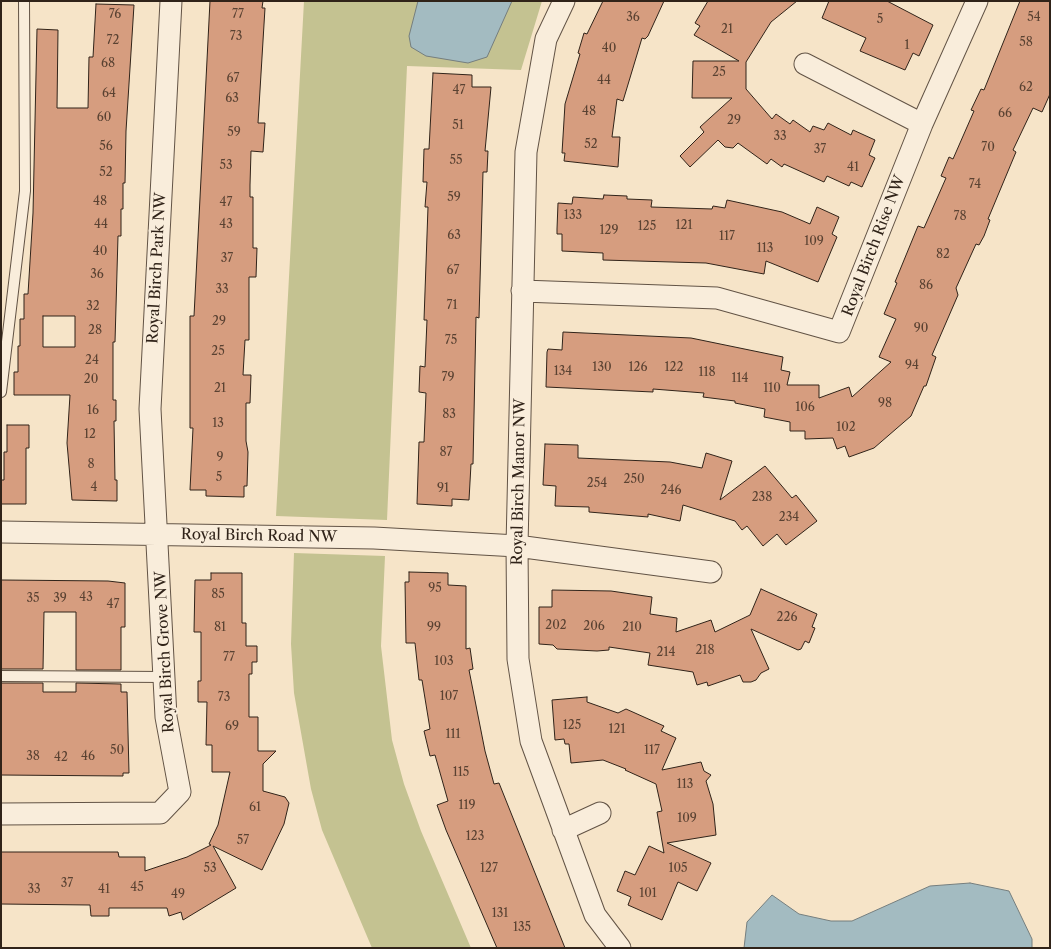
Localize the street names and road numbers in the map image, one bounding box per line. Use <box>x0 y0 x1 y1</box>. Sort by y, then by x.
street label: Royal Birch Rise NW <box>839 173 909 319</box>
street label: Royal Birch Park NW <box>144 192 170 344</box>
street label: Royal Birch Manor NW <box>509 398 529 566</box>
street label: Royal Birch Road NW <box>181 526 337 546</box>
street label: Royal Birch Grove NW <box>152 571 178 733</box>

